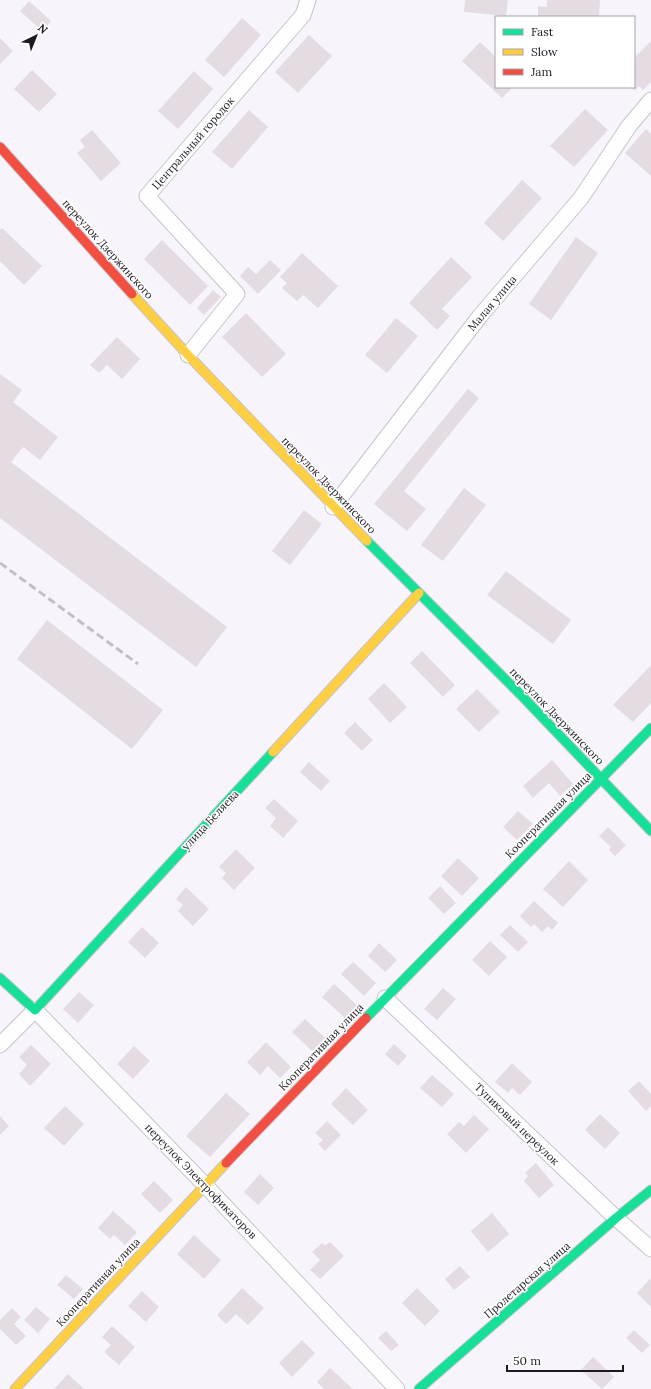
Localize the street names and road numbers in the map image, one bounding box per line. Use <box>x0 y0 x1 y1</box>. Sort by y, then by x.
street label: Центральный городок <box>149 94 237 192</box>
street label: переулок Дзержинского <box>59 196 157 302</box>
street label: Малая улица <box>465 272 520 334</box>
street label: переулок Дзержинского <box>279 434 379 536</box>
street label: переулок Дзержинского <box>507 665 607 767</box>
street label: Кооперативная улица <box>502 769 594 861</box>
street label: улица Беляева <box>179 787 242 853</box>
street label: Кооперативная улица <box>276 1000 367 1094</box>
street label: Тупиковый переулок <box>472 1080 562 1168</box>
street label: переулок Электрофикаторов <box>142 1120 260 1242</box>
street label: Кооперативная улица <box>53 1234 143 1329</box>
street label: Пролетарская улица <box>481 1239 573 1321</box>

